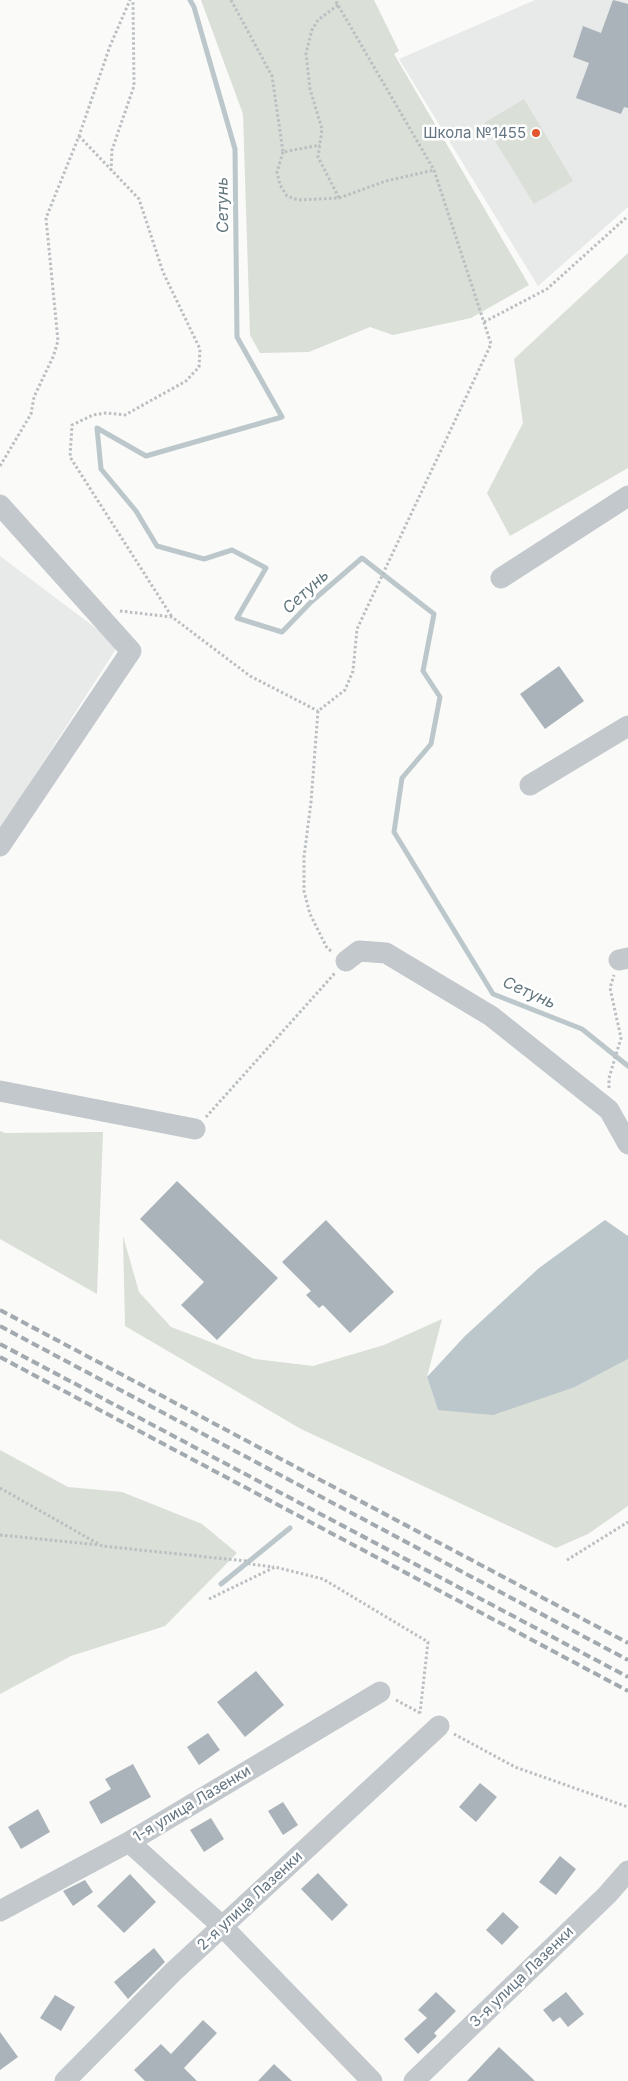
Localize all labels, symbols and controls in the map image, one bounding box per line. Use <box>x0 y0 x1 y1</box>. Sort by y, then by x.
place label: Школа №1455 <box>423 124 526 142</box>
marker: Школа №1455 <box>530 127 542 139</box>
water label: Сетунь <box>213 177 233 233</box>
water label: Сетунь <box>279 566 333 618</box>
water label: Сетунь <box>500 973 558 1013</box>
street label: 1-я улица Лазенки <box>130 1762 254 1846</box>
street label: 2-я улица Лазенки <box>194 1848 306 1954</box>
street label: 3-я улица Лазенки <box>466 1923 578 2031</box>

